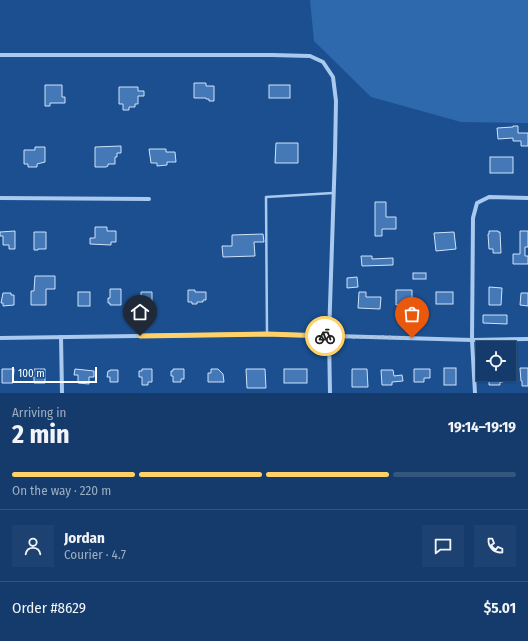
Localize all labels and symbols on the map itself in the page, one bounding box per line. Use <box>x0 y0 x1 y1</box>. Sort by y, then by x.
pin <box>123 295 157 336</box>
pin <box>395 297 429 338</box>
courier <box>305 316 345 356</box>
scale bar <box>12 365 97 384</box>

